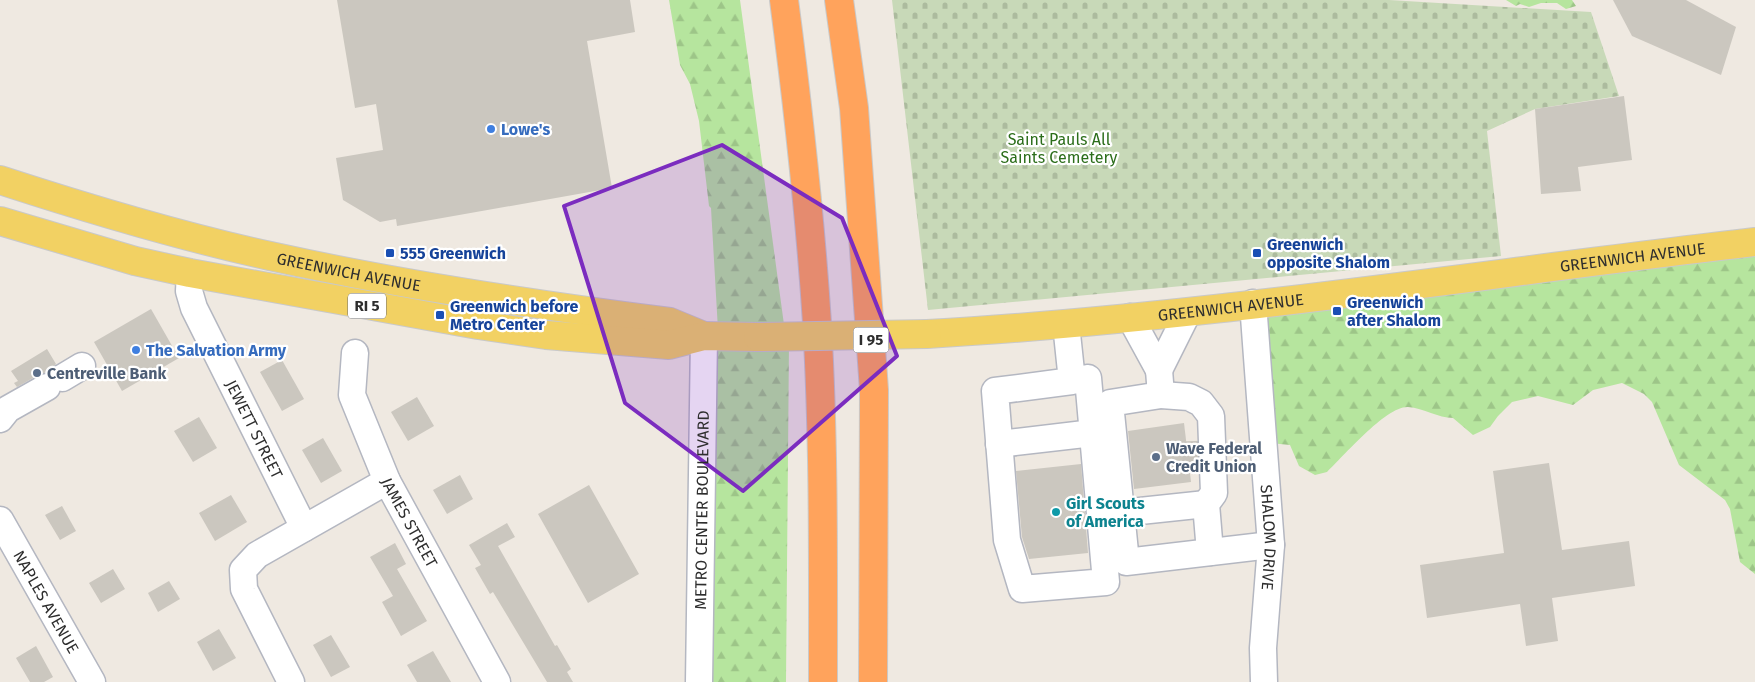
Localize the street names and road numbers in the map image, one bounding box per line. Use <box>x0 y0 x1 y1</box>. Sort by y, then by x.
street label: GREENWICH AVENUE <box>1559 239 1707 276</box>
street label: GREENWICH AVENUE <box>275 249 422 295</box>
street label: GREENWICH AVENUE <box>1157 290 1305 325</box>
road number: RI 5 <box>348 294 386 318</box>
road number: I 95 <box>854 328 888 352</box>
street label: JEWETT STREET <box>221 377 287 482</box>
street label: METRO CENTER BOULEVARD <box>691 410 713 610</box>
street label: JAMES STREET <box>377 475 442 571</box>
street label: SHALOM DRIVE <box>1257 484 1280 591</box>
street label: NAPLES AVENUE <box>9 547 83 657</box>

